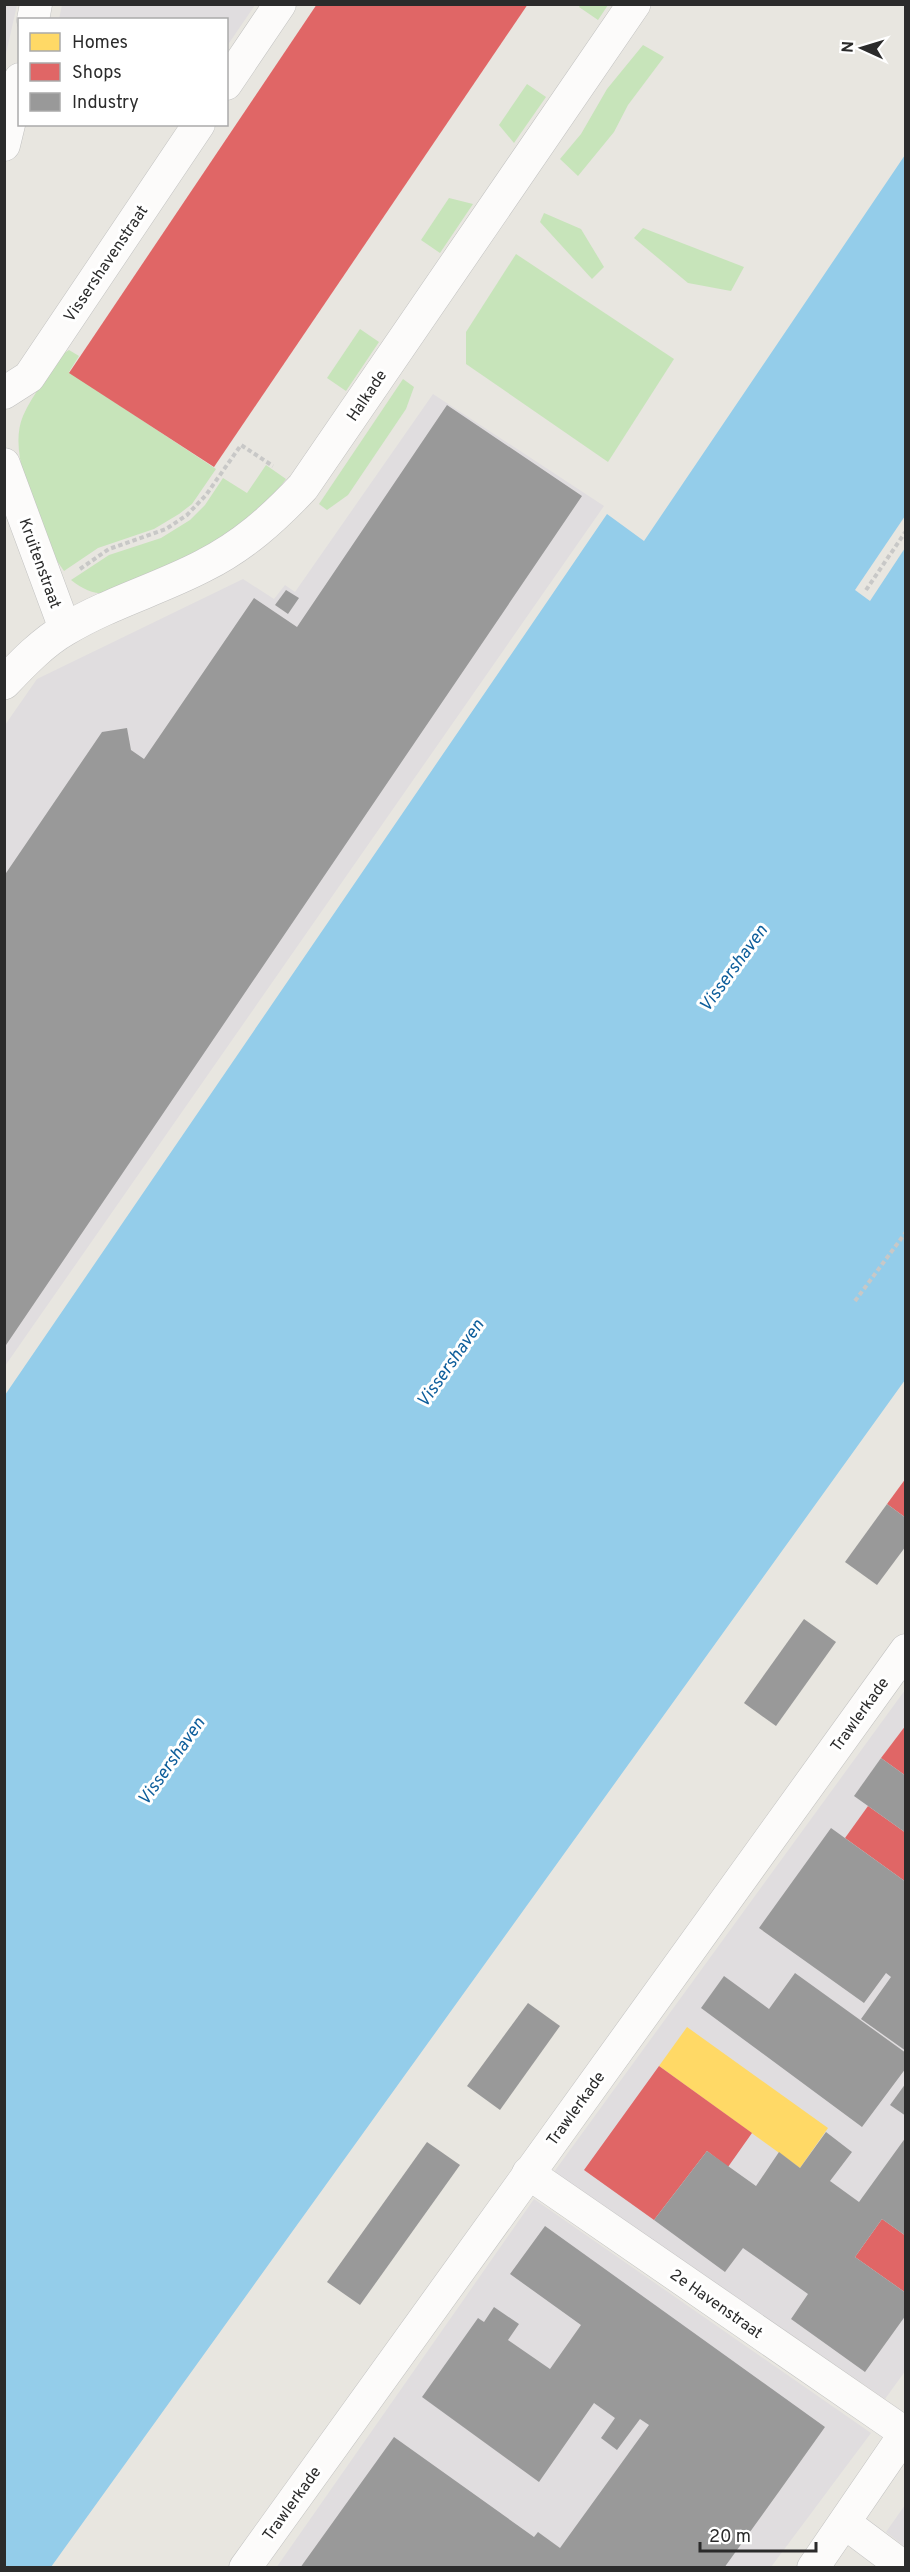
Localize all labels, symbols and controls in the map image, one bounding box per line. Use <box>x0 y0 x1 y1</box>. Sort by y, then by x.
legend <box>18 18 228 126</box>
north arrow <box>832 18 892 78</box>
text: Homes <box>72 32 128 55</box>
text: N <box>839 41 859 54</box>
text: Shops <box>72 62 122 85</box>
text: Industry <box>72 92 139 115</box>
street label: Vissershavenstraat <box>60 202 153 326</box>
street label: Halkade <box>343 367 392 426</box>
street label: Kruitenstraat <box>14 516 65 612</box>
water label: Vissershaven <box>695 920 774 1017</box>
water label: Vissershaven <box>412 1315 490 1412</box>
street label: Trawlerkade <box>827 1674 894 1756</box>
water label: Vissershaven <box>133 1713 211 1810</box>
street label: Trawlerkade <box>543 2068 610 2150</box>
street label: 2e Havenstraat <box>666 2265 766 2344</box>
street label: Trawlerkade <box>259 2463 326 2545</box>
scale bar <box>700 2515 816 2553</box>
text: 20 m <box>709 2526 751 2549</box>

